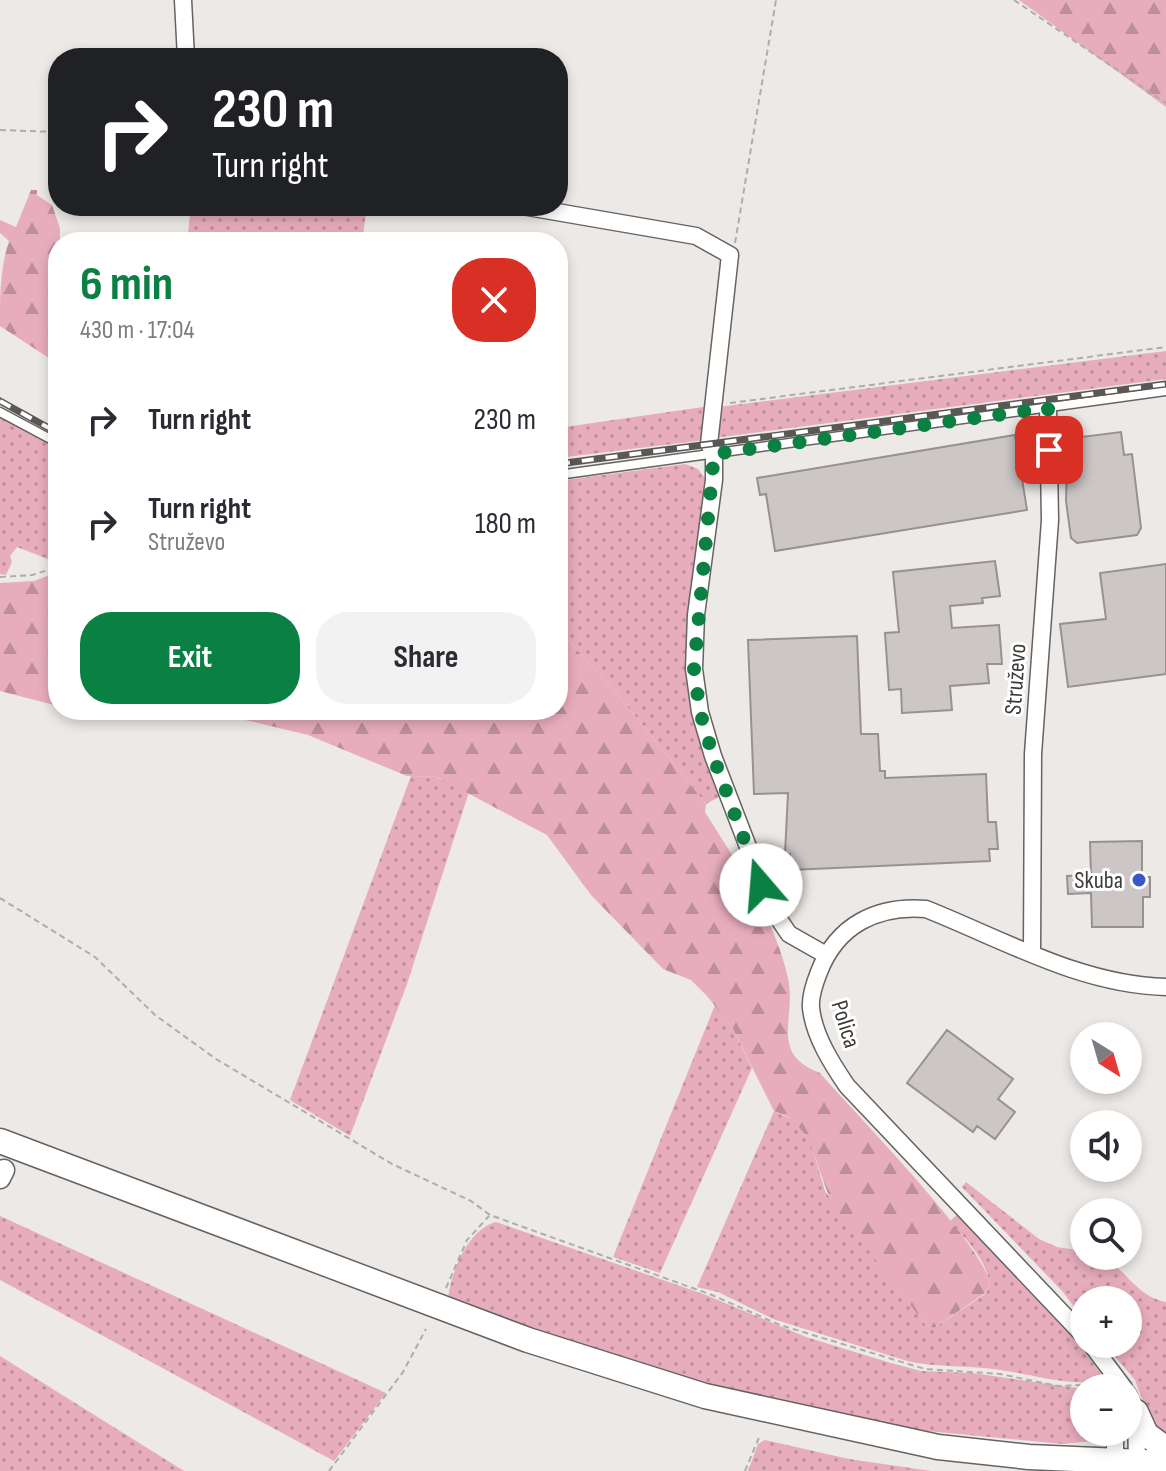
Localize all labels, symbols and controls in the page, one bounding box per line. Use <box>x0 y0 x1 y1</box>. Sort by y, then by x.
text: 230 m <box>212 77 334 144</box>
icon: right <box>80 80 184 184</box>
text: Turn right <box>212 145 329 188</box>
text: 6 min <box>80 256 173 313</box>
button: close <box>452 258 536 342</box>
text: 430 m · 17:04 <box>80 315 194 346</box>
icon: right <box>80 398 124 442</box>
text: Turn right <box>148 402 251 438</box>
text: 230 m <box>474 402 536 438</box>
pin <box>1015 416 1083 484</box>
icon: arrive <box>1027 428 1071 472</box>
text: Turn right <box>148 491 251 527</box>
icon: right <box>80 502 124 546</box>
text: 180 m <box>475 506 536 542</box>
text: Struževo <box>148 527 225 558</box>
button: Exit <box>80 612 300 704</box>
button: Share <box>316 612 536 704</box>
street label: Struževo <box>999 642 1032 716</box>
position arrow <box>719 843 803 927</box>
place label: Skuba <box>1074 866 1123 895</box>
marker: Skuba <box>1130 871 1148 889</box>
street label: Polica <box>825 997 866 1051</box>
north arrow <box>1070 1022 1142 1094</box>
map controls <box>1070 1022 1142 1446</box>
button: sound <box>1070 1110 1142 1182</box>
button: search <box>1070 1198 1142 1270</box>
button: + <box>1070 1286 1142 1358</box>
button: − <box>1070 1374 1142 1446</box>

